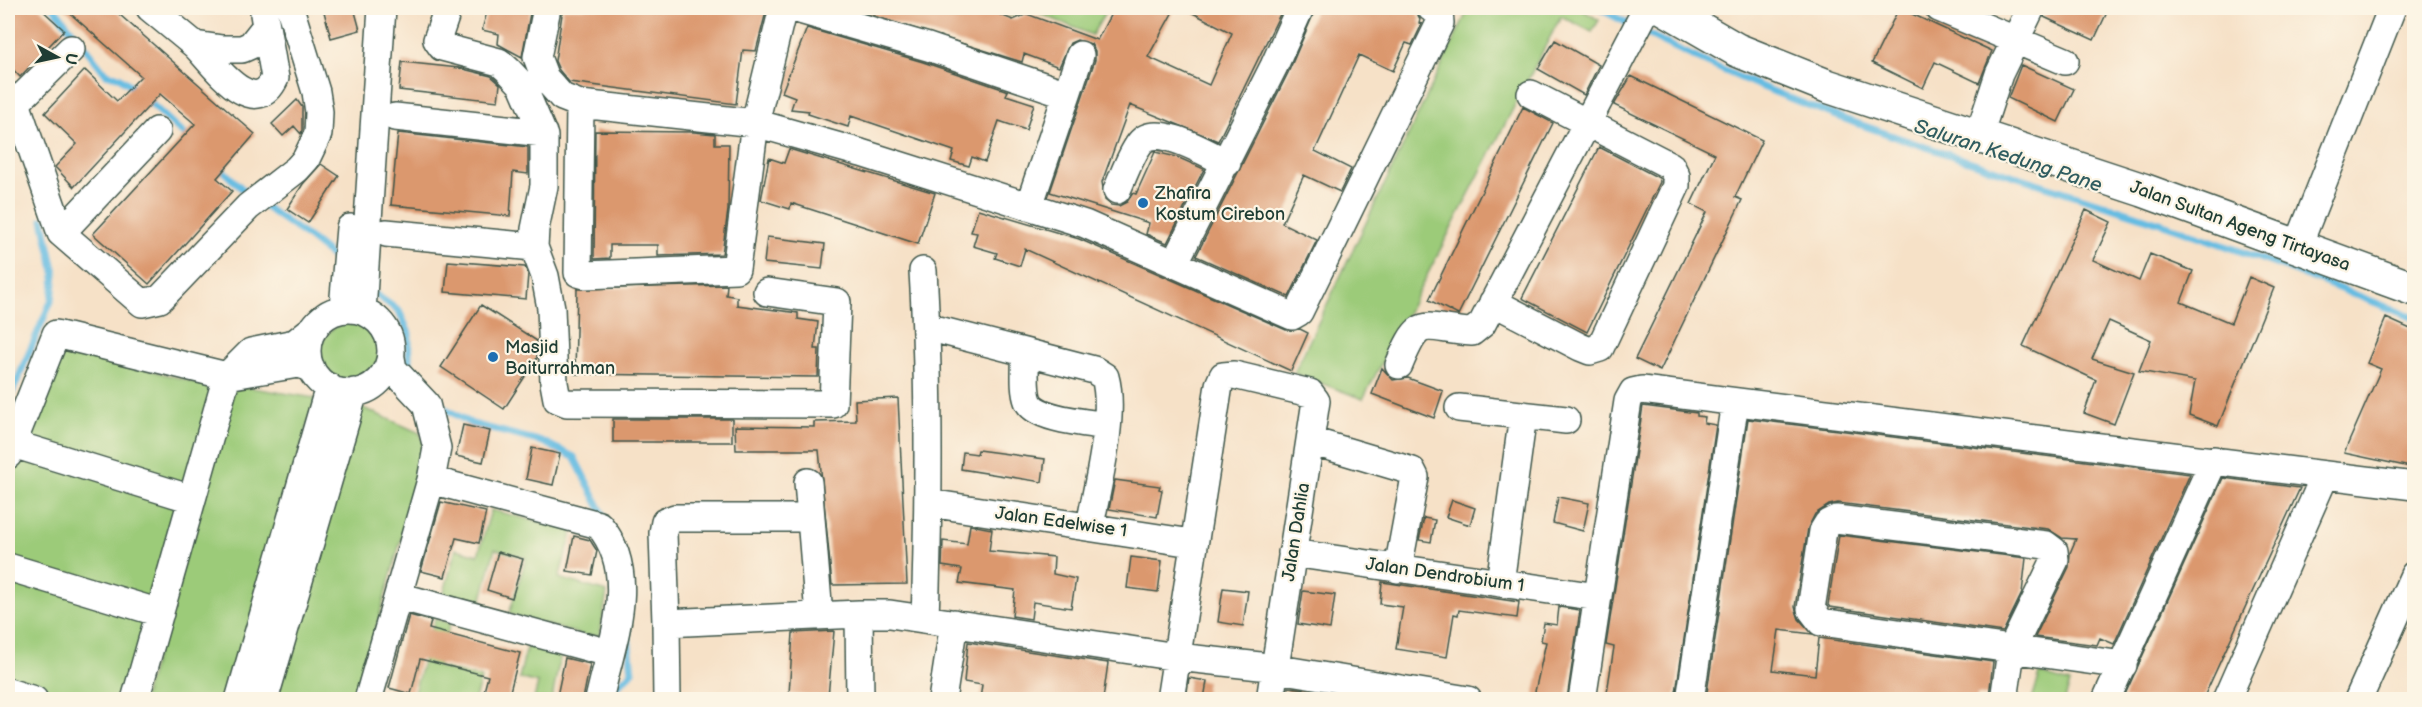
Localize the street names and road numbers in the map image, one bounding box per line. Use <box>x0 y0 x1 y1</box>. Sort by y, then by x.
street label: Jalan Sultan Ageng Tirtayasa <box>2127 176 2353 276</box>
street label: Jalan Dahlia <box>1278 481 1314 583</box>
street label: Jalan Edelwise 1 <box>994 502 1128 542</box>
street label: Jalan Dendrobium 1 <box>1364 553 1526 597</box>

